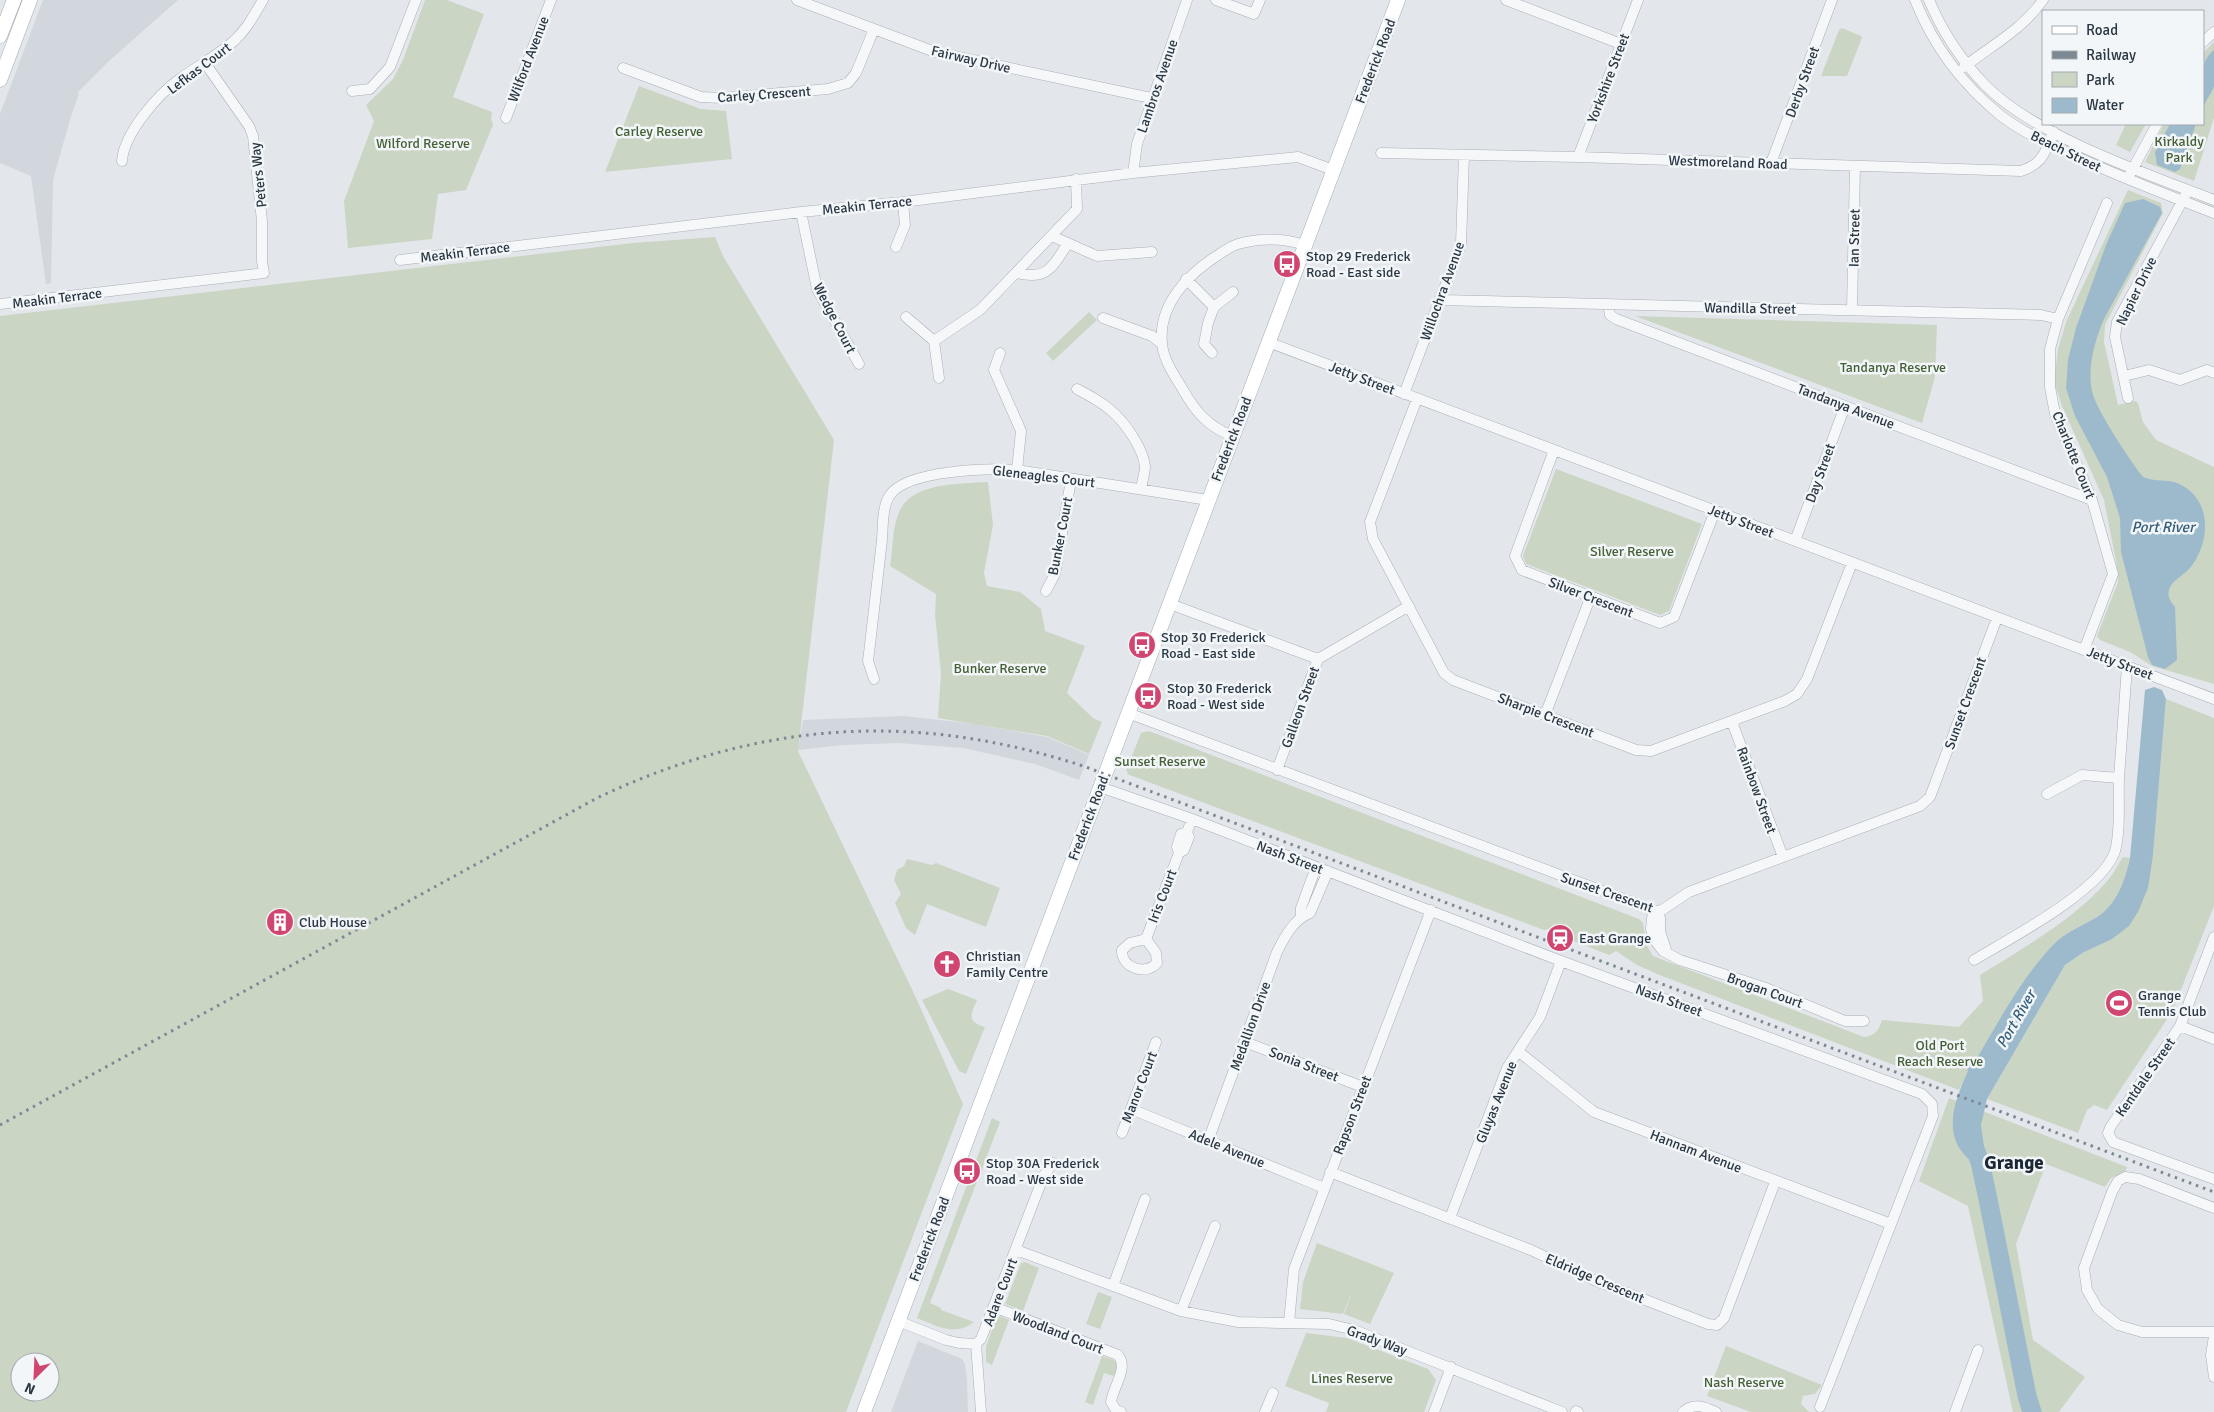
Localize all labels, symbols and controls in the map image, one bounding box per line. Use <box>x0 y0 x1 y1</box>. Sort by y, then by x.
legend <box>2042 10 2204 125</box>
street label: Wilford Avenue <box>504 14 553 105</box>
street label: Frederick Road <box>1352 17 1399 106</box>
text: Road <box>2086 21 2118 39</box>
street label: Yorkshire Street <box>1584 31 1633 125</box>
street label: Lambros Avenue <box>1133 37 1181 135</box>
street label: Lefkas Court <box>164 39 235 98</box>
street label: Fairway Drive <box>929 42 1012 77</box>
street label: Derby Street <box>1782 44 1823 120</box>
text: Railway <box>2086 46 2136 64</box>
text: Park <box>2086 71 2115 89</box>
street label: Carley Crescent <box>717 83 811 106</box>
text: Water <box>2086 96 2124 114</box>
park label: Carley Reserve <box>615 123 703 140</box>
street label: Beach Street <box>2028 127 2104 176</box>
park label: Kirkaldy Park <box>2154 133 2204 166</box>
park label: Wilford Reserve <box>376 135 470 152</box>
street label: Peters Way <box>247 141 270 208</box>
street label: Westmoreland Road <box>1668 152 1788 173</box>
street label: Meakin Terrace <box>821 192 913 219</box>
street label: Ian Street <box>1845 209 1864 267</box>
street label: Meakin Terrace <box>419 239 511 266</box>
street label: Willochra Avenue <box>1417 239 1468 343</box>
place label: Stop 29 Frederick Road - East side <box>1306 248 1411 281</box>
bus stop icon: Stop 29 Frederick Road - East side <box>1272 249 1302 279</box>
street label: Napier Drive <box>2113 254 2160 328</box>
street label: Wedge Court <box>810 280 860 356</box>
street label: Meakin Terrace <box>11 285 103 312</box>
street label: Wandilla Street <box>1704 299 1796 318</box>
street label: Jetty Street <box>1326 358 1397 399</box>
park label: Tandanya Reserve <box>1840 359 1946 376</box>
street label: Tandanya Avenue <box>1795 380 1897 433</box>
street label: Frederick Road <box>1208 395 1255 484</box>
street label: Charlotte Court <box>2048 409 2099 501</box>
street label: Day Street <box>1802 441 1839 505</box>
street label: Gleneagles Court <box>992 462 1096 491</box>
street label: Bunker Court <box>1045 495 1076 577</box>
street label: Jetty Street <box>1705 501 1776 542</box>
water label: Port River <box>2132 518 2197 536</box>
park label: Silver Reserve <box>1590 543 1674 560</box>
street label: Silver Crescent <box>1546 573 1636 621</box>
place label: Stop 30 Frederick Road - East side <box>1161 629 1266 662</box>
bus stop icon: Stop 30 Frederick Road - East side <box>1127 630 1157 660</box>
street label: Jetty Street <box>2084 643 2155 684</box>
street label: Sunset Crescent <box>1941 655 1990 752</box>
park label: Bunker Reserve <box>954 660 1046 677</box>
street label: Galleon Street <box>1278 664 1323 750</box>
place label: Stop 30 Frederick Road - West side <box>1167 680 1272 713</box>
bus stop icon: Stop 30 Frederick Road - West side <box>1133 681 1163 711</box>
street label: Sharpie Crescent <box>1495 689 1596 742</box>
street label: Rainbow Street <box>1733 744 1780 836</box>
park label: Sunset Reserve <box>1114 753 1206 770</box>
street label: Frederick Road <box>1065 774 1112 863</box>
street label: Nash Street <box>1254 837 1326 878</box>
street label: Iris Court <box>1144 867 1180 925</box>
street label: Sunset Crescent <box>1558 869 1655 916</box>
building icon: Club House <box>265 907 295 937</box>
place label: Club House <box>299 914 367 931</box>
station icon: East Grange <box>1545 923 1575 953</box>
place label: East Grange <box>1579 930 1651 947</box>
place label: Christian Family Centre <box>966 948 1048 981</box>
church icon: Christian Family Centre <box>932 949 962 979</box>
street label: Brogan Court <box>1725 969 1805 1012</box>
street label: Medallion Drive <box>1226 979 1275 1073</box>
street label: Nash Street <box>1633 981 1705 1020</box>
water label: Port River <box>1992 985 2041 1051</box>
place label: Grange Tennis Club <box>2138 987 2206 1020</box>
sports icon: Grange Tennis Club <box>2104 988 2134 1018</box>
street label: Kentdale Street <box>2112 1034 2179 1120</box>
park label: Old Port Reach Reserve <box>1897 1037 1983 1070</box>
street label: Sonia Street <box>1267 1043 1341 1086</box>
street label: Manor Court <box>1118 1049 1161 1125</box>
street label: Gluyas Avenue <box>1472 1059 1521 1146</box>
street label: Rapson Street <box>1330 1073 1375 1157</box>
street label: Adele Avenue <box>1186 1125 1267 1171</box>
street label: Hannam Avenue <box>1648 1126 1744 1177</box>
district label: Grange <box>1984 1151 2044 1175</box>
place label: Stop 30A Frederick Road - West side <box>986 1155 1099 1188</box>
bus stop icon: Stop 30A Frederick Road - West side <box>952 1156 982 1186</box>
street label: Frederick Road <box>906 1195 953 1284</box>
street label: Eldridge Crescent <box>1543 1250 1647 1307</box>
street label: Adare Court <box>980 1256 1021 1329</box>
street label: Woodland Court <box>1010 1307 1106 1358</box>
street label: Grady Way <box>1344 1322 1410 1359</box>
north arrow <box>10 1352 60 1402</box>
park label: Lines Reserve <box>1311 1370 1393 1387</box>
park label: Nash Reserve <box>1704 1374 1784 1391</box>
text: N <box>22 1379 38 1398</box>

